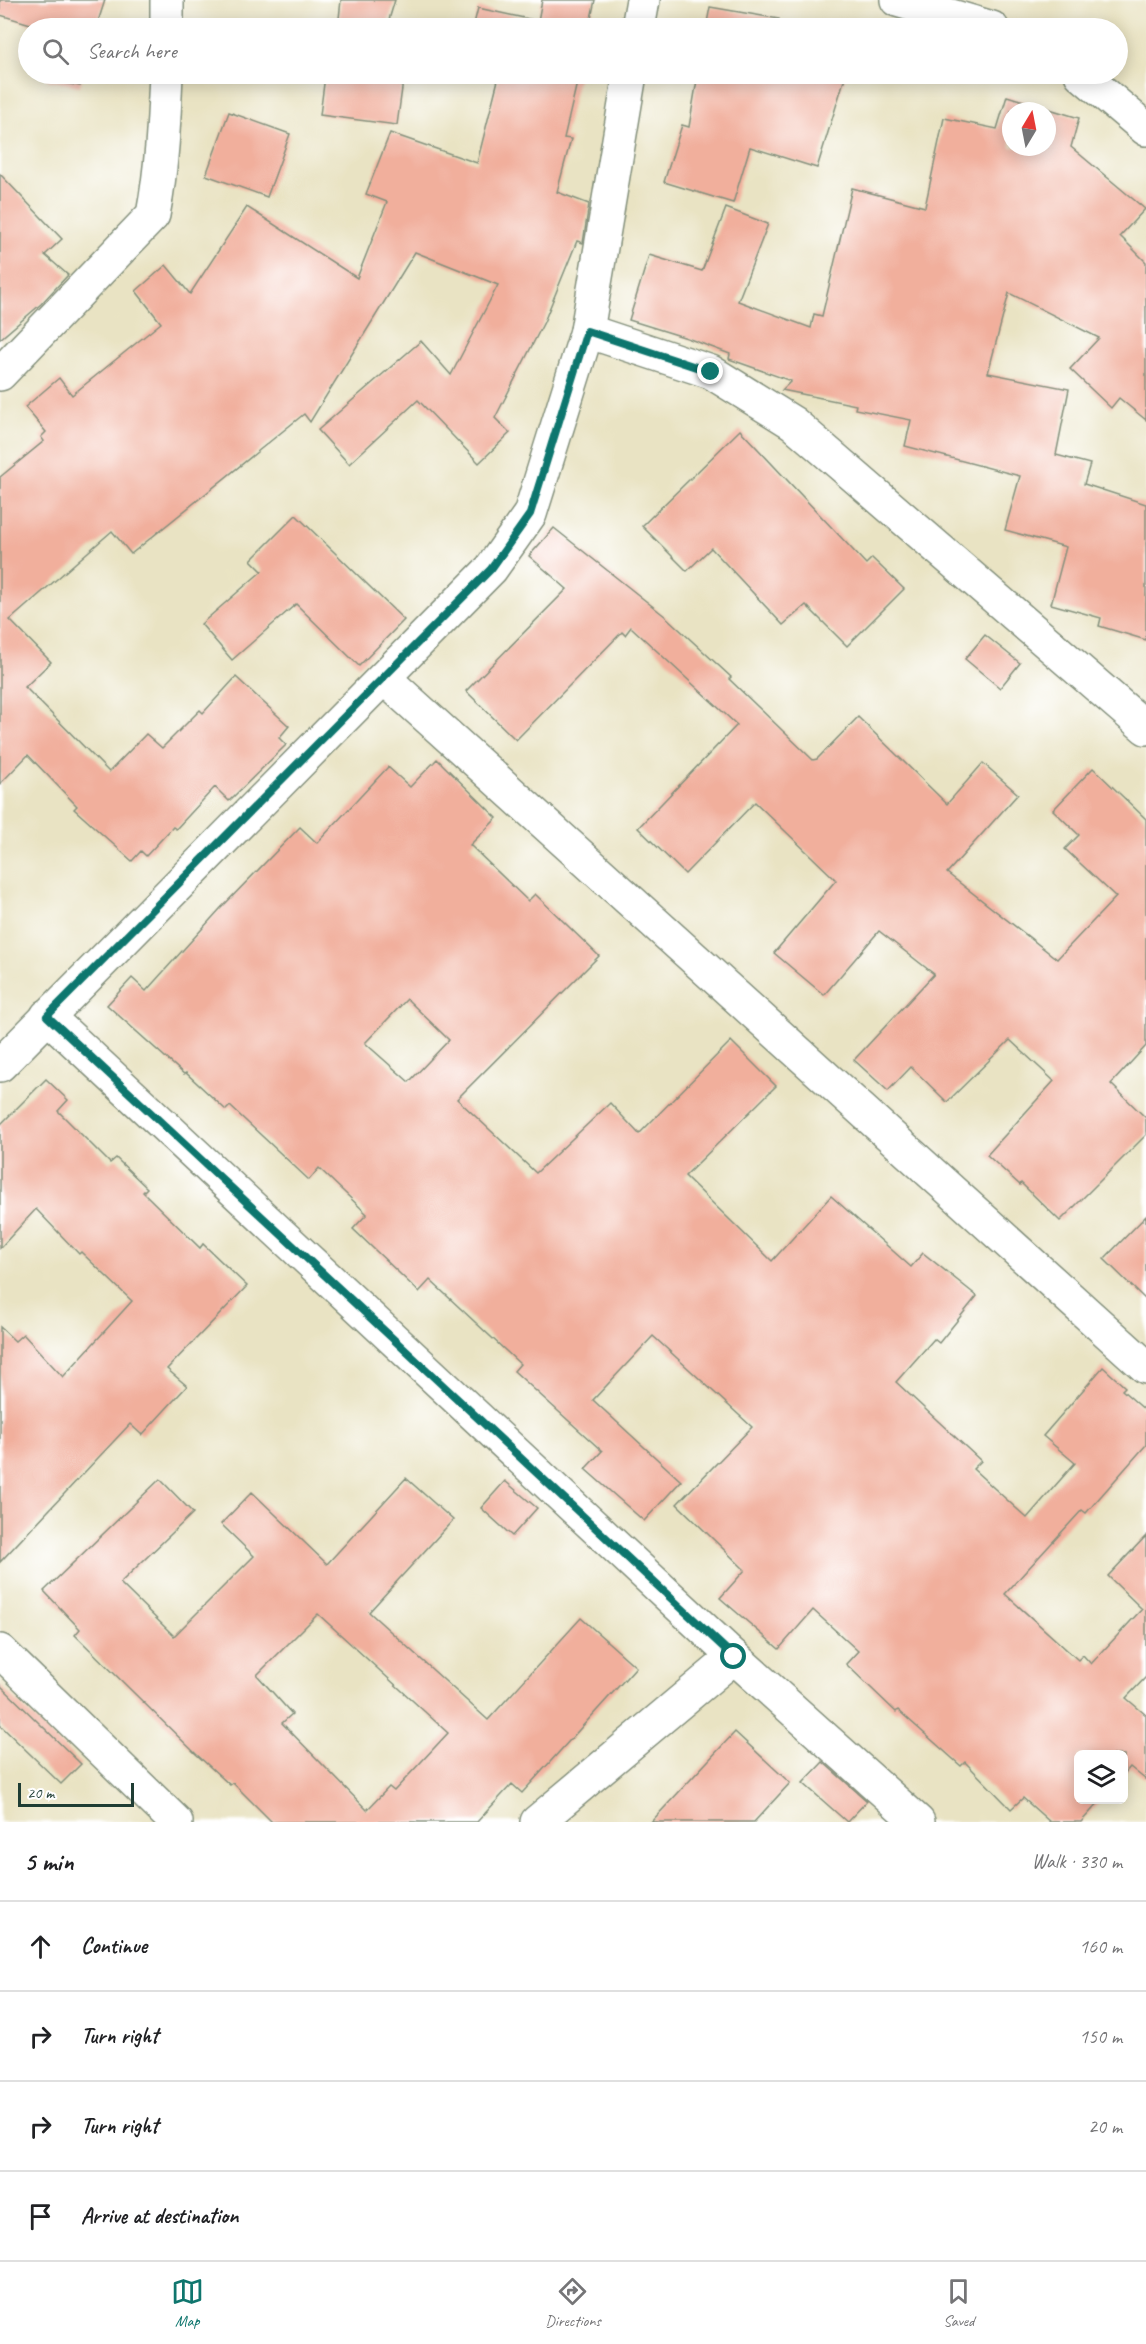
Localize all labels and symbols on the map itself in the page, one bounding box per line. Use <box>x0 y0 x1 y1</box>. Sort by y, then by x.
north arrow <box>1002 102 1056 156</box>
route end <box>697 358 723 384</box>
route start <box>720 1643 746 1669</box>
scale bar <box>18 1780 134 1808</box>

